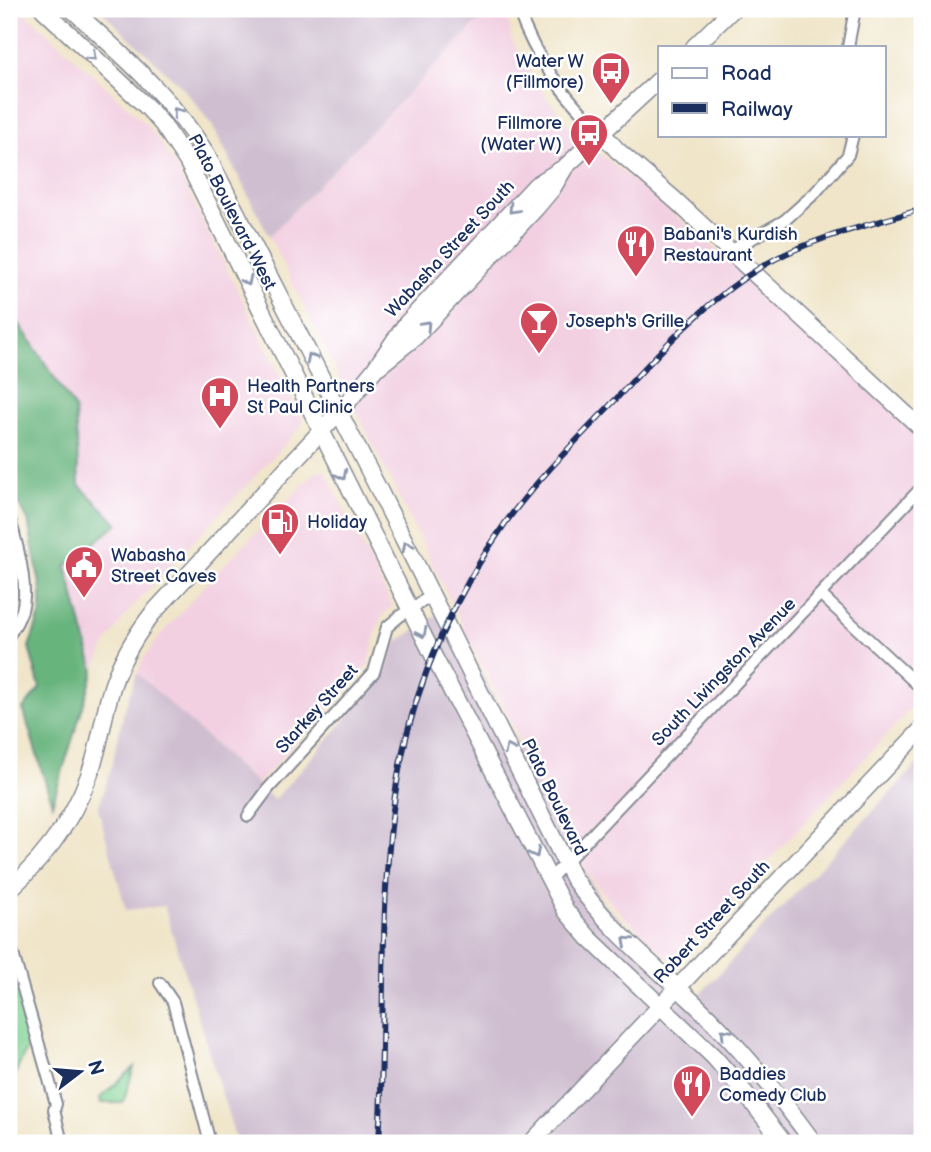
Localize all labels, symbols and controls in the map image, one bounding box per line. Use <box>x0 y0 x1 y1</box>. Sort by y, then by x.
legend <box>658 46 886 136</box>
one-way arrow <box>84 47 97 60</box>
bus stop icon: Water W (Fillmore) <box>590 50 632 105</box>
place label: Water W (Fillmore) <box>506 51 585 93</box>
text: Road <box>721 61 772 86</box>
text: Railway <box>721 97 793 122</box>
one-way arrow <box>173 107 185 120</box>
bus stop icon: Fillmore (Water W) <box>568 112 610 167</box>
place label: Fillmore (Water W) <box>481 113 562 155</box>
street label: Plato Boulevard West <box>184 131 281 294</box>
street label: Wabasha Street South <box>381 176 519 322</box>
one-way arrow <box>508 201 521 214</box>
restaurant icon: Babani's Kurdish Restaurant <box>615 223 657 278</box>
place label: Babani's Kurdish Restaurant <box>663 224 798 266</box>
one-way arrow <box>239 274 253 286</box>
bar icon: Joseph's Grille <box>518 300 560 355</box>
place label: Joseph's Grille <box>566 311 685 332</box>
one-way arrow <box>417 320 430 333</box>
one-way arrow <box>306 352 319 365</box>
hospital icon: Health Partners St Paul Clinic <box>199 375 241 430</box>
place label: Health Partners St Paul Clinic <box>247 376 375 418</box>
one-way arrow <box>334 468 348 480</box>
fuel station icon: Holiday <box>259 501 301 556</box>
place label: Holiday <box>307 512 368 533</box>
one-way arrow <box>401 541 415 553</box>
public building icon: Wabasha Street Caves <box>63 544 105 599</box>
place label: Wabasha Street Caves <box>111 545 216 587</box>
street label: South Livingston Avenue <box>648 593 801 751</box>
one-way arrow <box>414 626 428 638</box>
street label: Starkey Street <box>272 660 363 758</box>
street label: Plato Boulevard <box>517 735 591 859</box>
one-way arrow <box>504 744 518 756</box>
one-way arrow <box>527 846 541 858</box>
street label: Robert Street South <box>649 856 775 988</box>
one-way arrow <box>622 937 635 950</box>
one-way arrow <box>720 1029 733 1042</box>
north arrow <box>46 1036 116 1106</box>
text: N <box>82 1058 108 1078</box>
restaurant icon: Baddies Comedy Club <box>671 1063 713 1118</box>
place label: Baddies Comedy Club <box>719 1064 827 1106</box>

